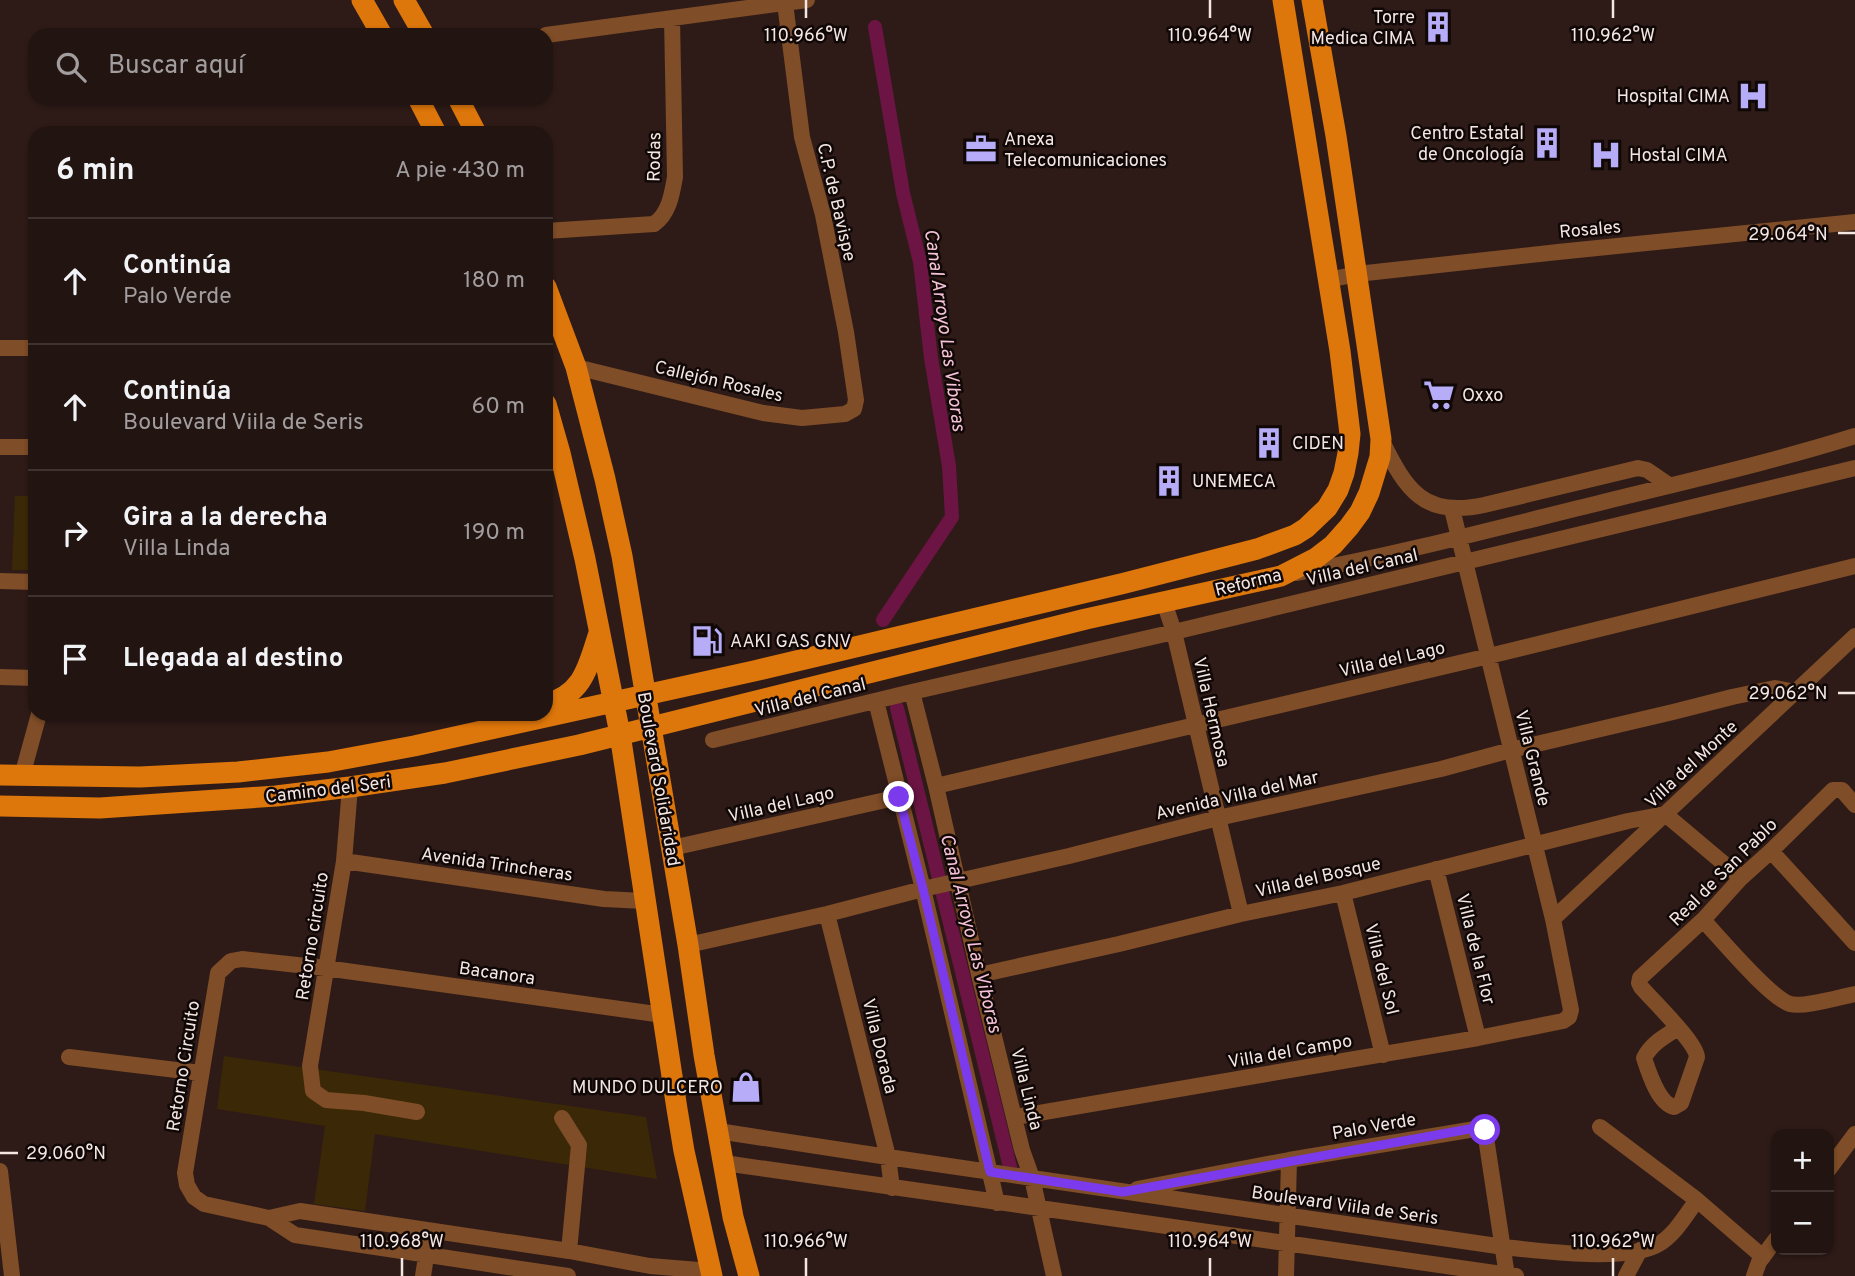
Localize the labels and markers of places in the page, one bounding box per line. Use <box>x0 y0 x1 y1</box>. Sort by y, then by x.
place label: Torre Medica CIMA <box>1310 7 1415 51</box>
building icon: Torre Medica CIMA <box>1421 10 1455 44</box>
hospital icon: Hospital CIMA <box>1736 79 1770 113</box>
place label: Hospital CIMA <box>1616 86 1730 109</box>
place label: Centro Estatal de Oncología <box>1410 123 1524 167</box>
building icon: Centro Estatal de Oncología <box>1530 126 1564 160</box>
place label: Anexa Telecomunicaciones <box>1004 129 1167 173</box>
office icon: Anexa Telecomunicaciones <box>964 132 998 166</box>
hospital icon: Hostal CIMA <box>1589 138 1623 172</box>
place label: Hostal CIMA <box>1629 145 1728 168</box>
supermarket icon: Oxxo <box>1422 378 1456 412</box>
place label: Oxxo <box>1462 385 1503 408</box>
building icon: CIDEN <box>1252 426 1286 460</box>
place label: CIDEN <box>1292 433 1344 456</box>
building icon: UNEMECA <box>1152 464 1186 498</box>
place label: UNEMECA <box>1192 471 1276 494</box>
fuel station icon: AAKI GAS GNV <box>690 624 724 658</box>
place label: AAKI GAS GNV <box>730 631 851 654</box>
shop icon: MUNDO DULCERO <box>729 1070 763 1104</box>
place label: MUNDO DULCERO <box>572 1077 723 1100</box>

